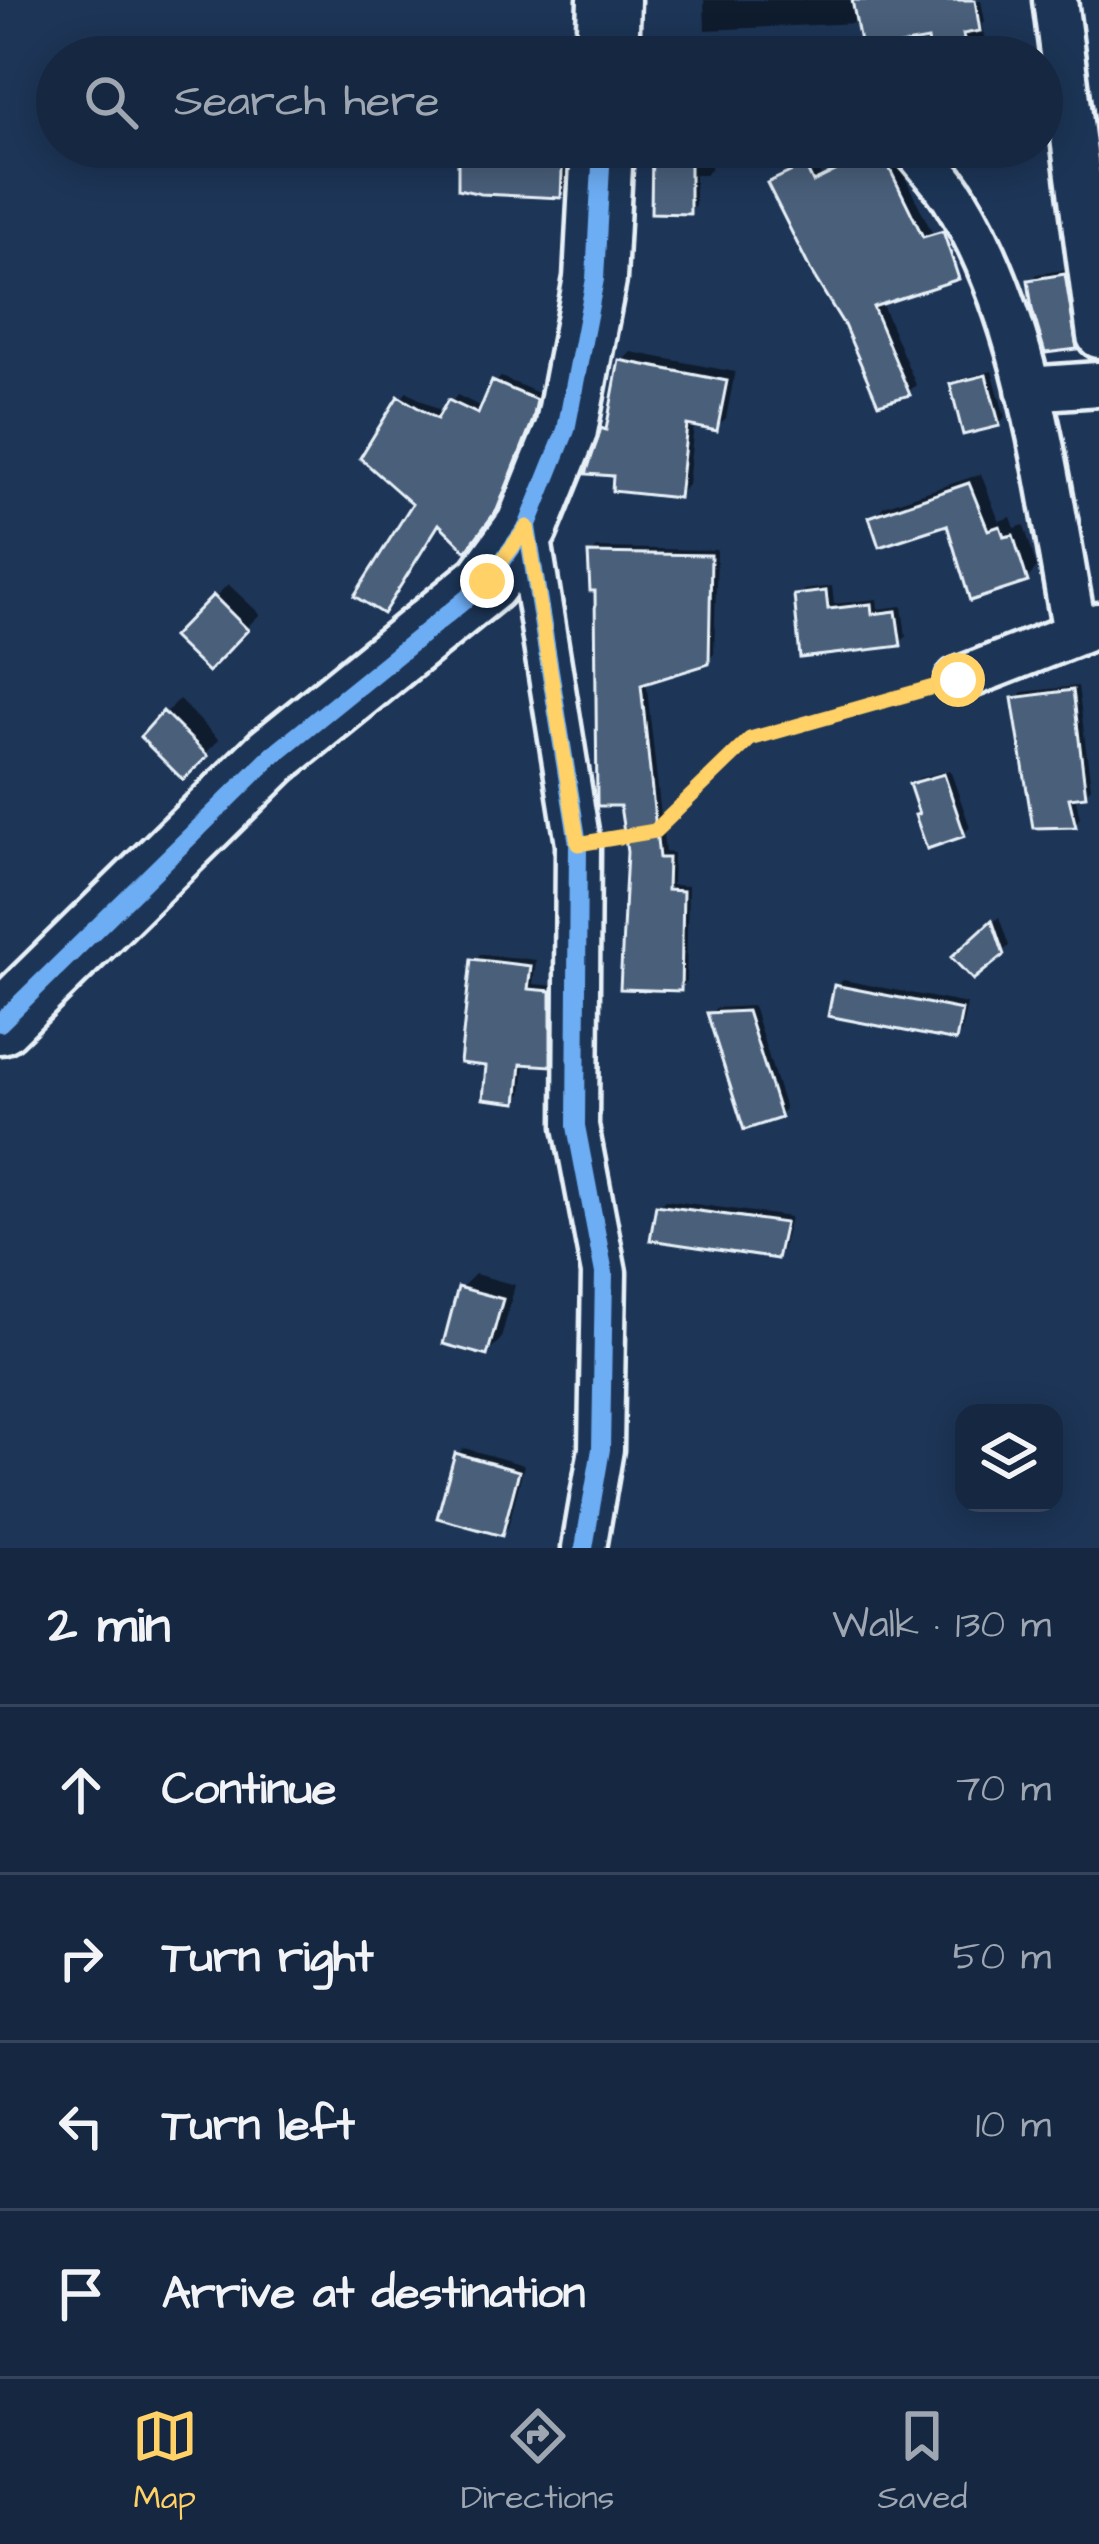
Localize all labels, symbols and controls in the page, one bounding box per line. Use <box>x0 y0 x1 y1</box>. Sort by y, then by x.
search box <box>36 36 1063 168</box>
icon: search <box>78 69 144 135</box>
text: Search here <box>174 71 440 133</box>
route end <box>460 554 514 608</box>
route start <box>931 653 985 707</box>
map controls <box>955 1404 1063 1512</box>
button: layers <box>955 1404 1063 1512</box>
text: 2 min <box>48 1591 171 1662</box>
text: Walk · 130 m <box>832 1599 1051 1653</box>
icon: ahead <box>48 1757 114 1823</box>
text: Continue <box>162 1759 336 1821</box>
text: 70 m <box>956 1763 1051 1817</box>
icon: right <box>48 1925 114 1991</box>
text: Turn right <box>162 1927 374 1989</box>
text: 50 m <box>953 1931 1051 1985</box>
icon: left <box>48 2093 114 2159</box>
text: Turn left <box>162 2095 355 2157</box>
text: 10 m <box>975 2099 1051 2153</box>
icon: arrive <box>48 2261 114 2327</box>
text: Arrive at destination <box>162 2263 585 2325</box>
tab: Map <box>132 2403 198 2521</box>
tab: Directions <box>461 2403 614 2521</box>
tab: Saved <box>877 2403 967 2521</box>

